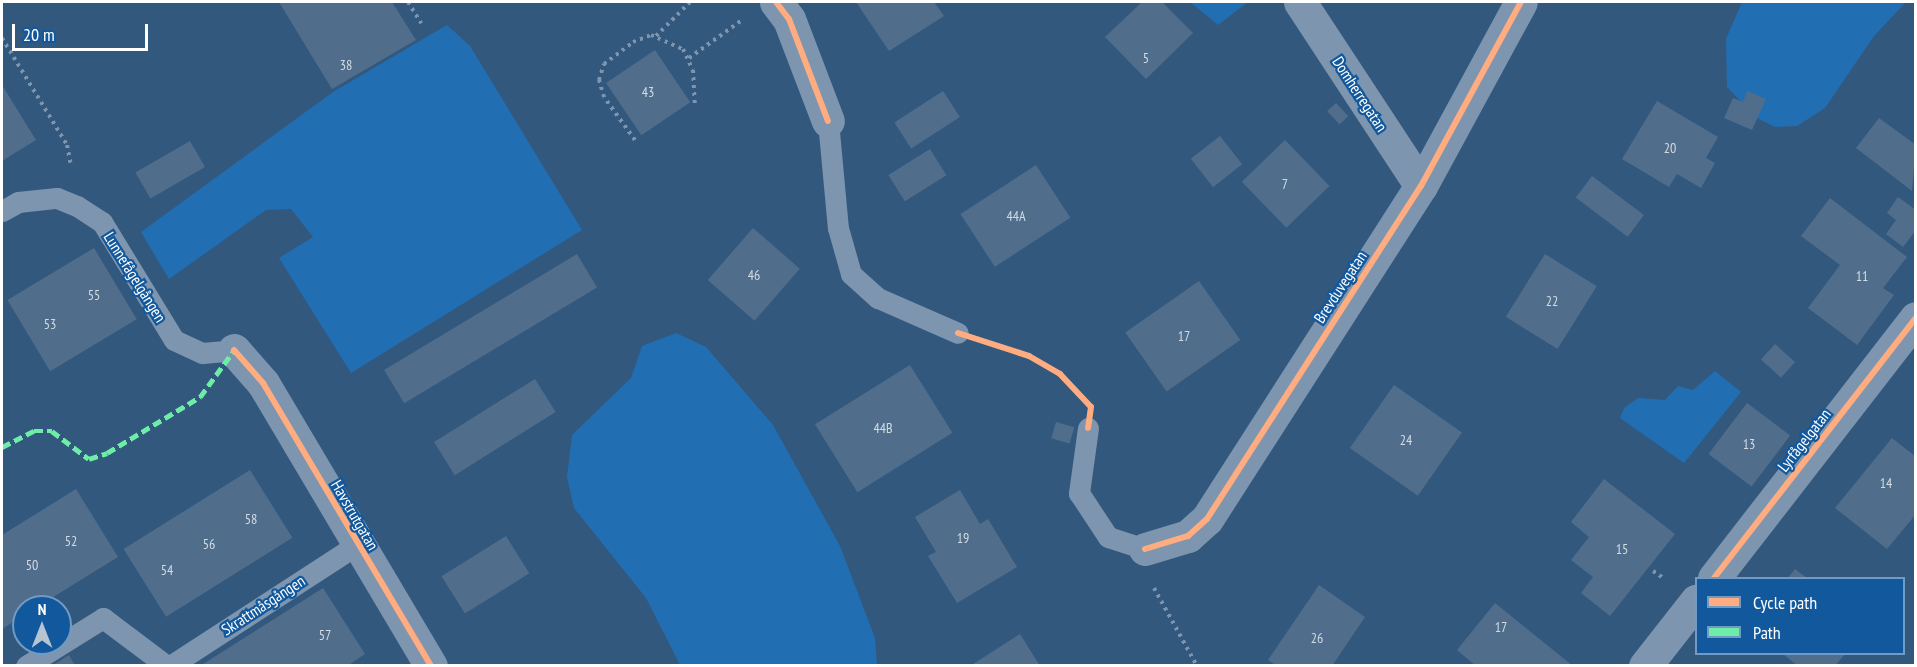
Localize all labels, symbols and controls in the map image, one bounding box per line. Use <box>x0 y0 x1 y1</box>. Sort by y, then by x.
scale bar <box>15 12 152 50</box>
text: 20 m <box>23 23 55 46</box>
house number: 5 <box>1143 50 1149 66</box>
street label: Domherregatan <box>1329 53 1391 135</box>
house number: 38 <box>340 57 352 73</box>
house number: 43 <box>642 84 654 100</box>
house number: 20 <box>1664 140 1676 156</box>
house number: 7 <box>1282 176 1288 192</box>
house number: 44A <box>1006 208 1026 224</box>
street label: Lunnefågelgången <box>100 228 170 326</box>
street label: Brevduvegatan <box>1310 247 1370 327</box>
house number: 46 <box>748 267 760 283</box>
house number: 11 <box>1856 268 1868 284</box>
house number: 55 <box>88 287 100 303</box>
house number: 22 <box>1546 293 1558 309</box>
house number: 53 <box>44 316 56 332</box>
house number: 17 <box>1178 328 1190 344</box>
street label: Lyrfågelgatan <box>1773 405 1835 475</box>
house number: 44B <box>873 420 893 436</box>
house number: 24 <box>1400 432 1412 448</box>
house number: 13 <box>1743 436 1755 452</box>
house number: 14 <box>1880 475 1892 491</box>
street label: Havstrutgatan <box>327 477 383 553</box>
house number: 58 <box>245 511 257 527</box>
house number: 19 <box>957 530 969 546</box>
house number: 52 <box>65 533 77 549</box>
house number: 56 <box>203 536 215 552</box>
house number: 15 <box>1616 541 1628 557</box>
house number: 50 <box>26 557 38 573</box>
house number: 54 <box>161 562 173 578</box>
street label: Skrattmåsgången <box>218 571 308 639</box>
legend <box>1695 577 1905 655</box>
text: Cycle path <box>1753 591 1817 614</box>
north arrow <box>12 595 72 655</box>
text: N <box>38 599 46 619</box>
house number: 17 <box>1495 619 1507 635</box>
text: Path <box>1753 621 1781 644</box>
house number: 57 <box>319 627 331 643</box>
house number: 26 <box>1311 630 1323 646</box>

